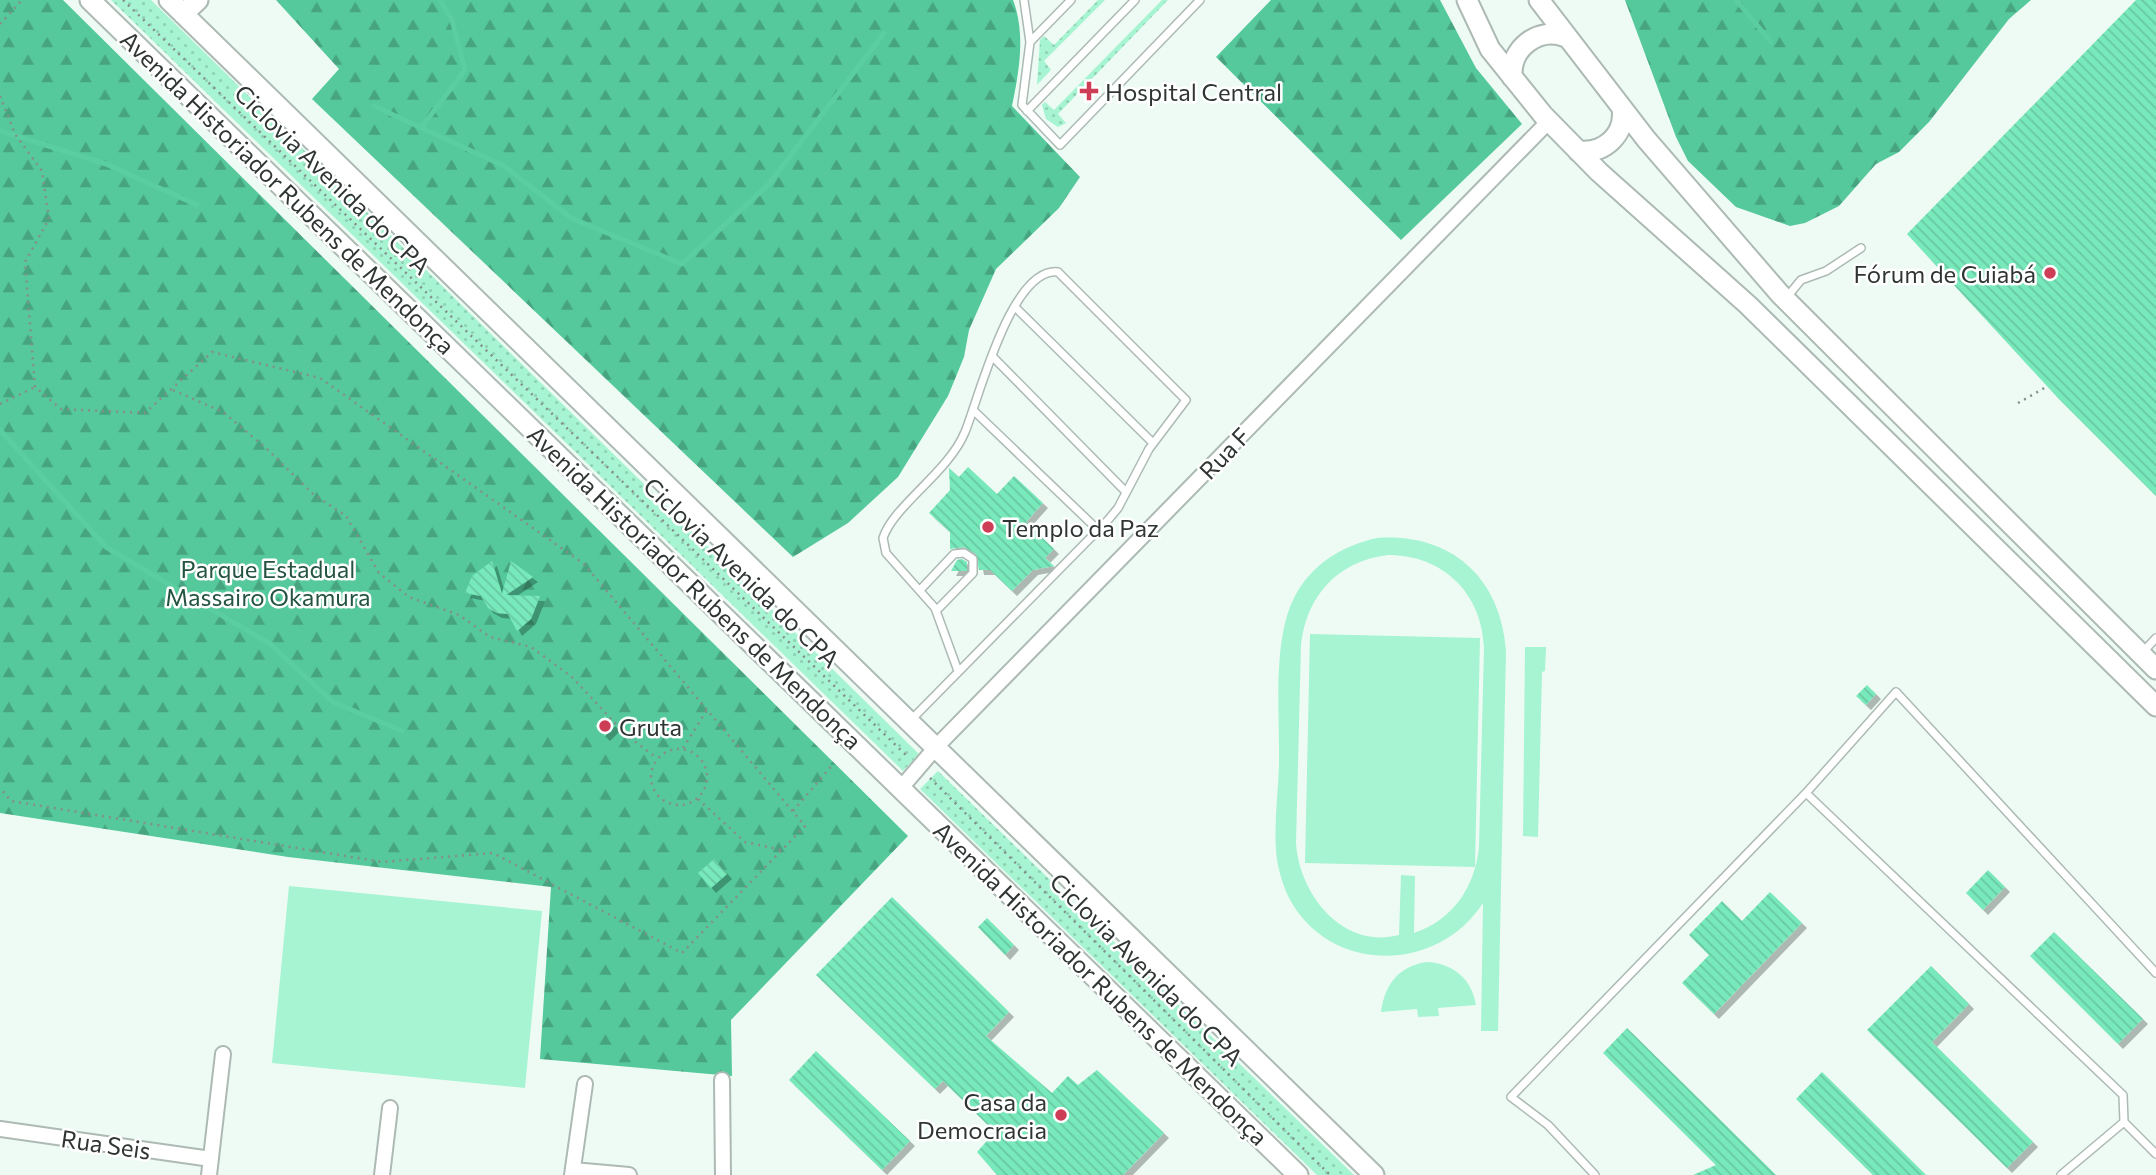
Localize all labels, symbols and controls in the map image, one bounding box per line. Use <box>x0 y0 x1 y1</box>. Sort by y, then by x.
street label: Avenida Historiador Rubens de Mendonça <box>115 24 461 360</box>
place label: Hospital Central <box>1105 77 1282 106</box>
street label: Ciclovia Avenida do CPA <box>229 78 437 280</box>
marker: Hospital Central <box>1079 81 1099 101</box>
place label: Fórum de Cuiabá <box>1854 259 2036 288</box>
marker: Fórum de Cuiabá <box>2042 265 2058 281</box>
street label: Avenida Historiador Rubens de Mendonça <box>522 419 868 755</box>
street label: Rua F <box>1193 421 1255 485</box>
street label: Ciclovia Avenida do CPA <box>638 471 846 673</box>
place label: Templo da Paz <box>1002 513 1159 542</box>
marker: Templo da Paz <box>980 519 996 535</box>
park label: Parque Estadual Massairo Okamura <box>165 554 371 611</box>
place label: Gruta <box>619 712 682 741</box>
marker: Gruta <box>597 718 613 734</box>
street label: Avenida Historiador Rubens de Mendonça <box>928 815 1274 1151</box>
street label: Ciclovia Avenida do CPA <box>1045 867 1249 1071</box>
place label: Casa da Democracia <box>917 1087 1047 1144</box>
marker: Casa da Democracia <box>1053 1107 1069 1123</box>
street label: Rua Seis <box>59 1123 153 1165</box>

